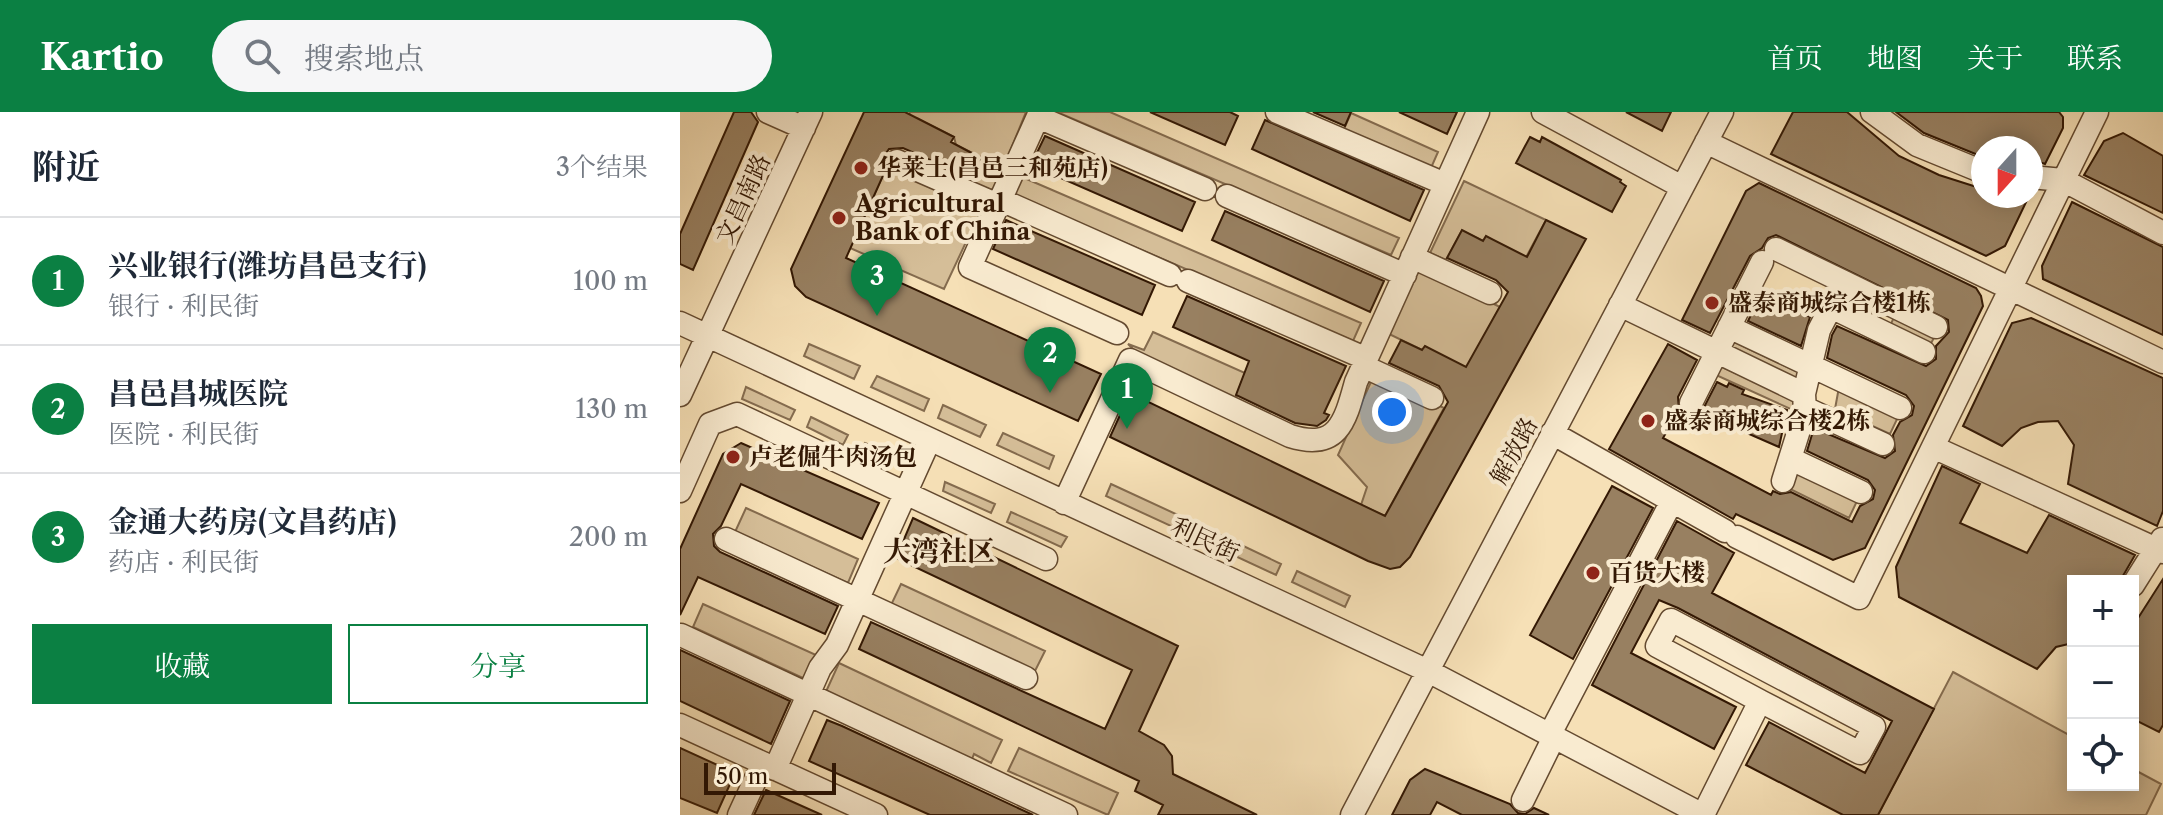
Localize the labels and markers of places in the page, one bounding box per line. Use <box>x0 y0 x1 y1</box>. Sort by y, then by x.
place label: 华莱士(昌邑三和苑店) <box>877 153 1108 182</box>
marker: 华莱士(昌邑三和苑店) <box>852 159 870 177</box>
place label: Agricultural Bank of China <box>854 189 1032 246</box>
marker: Agricultural Bank of China <box>830 209 848 227</box>
pin: 3 <box>851 250 903 316</box>
place label: 盛泰商城综合楼1栋 <box>1728 288 1931 317</box>
marker: 盛泰商城综合楼1栋 <box>1703 294 1721 312</box>
pin: 2 <box>1024 327 1076 393</box>
pin: 1 <box>1101 363 1153 429</box>
place label: 盛泰商城综合楼2栋 <box>1664 406 1870 435</box>
marker: 盛泰商城综合楼2栋 <box>1639 412 1657 430</box>
place label: 卢老倔牛肉汤包 <box>749 442 917 471</box>
marker: 卢老倔牛肉汤包 <box>724 448 742 466</box>
place label: 百货大楼 <box>1609 558 1705 587</box>
marker: 百货大楼 <box>1584 564 1602 582</box>

